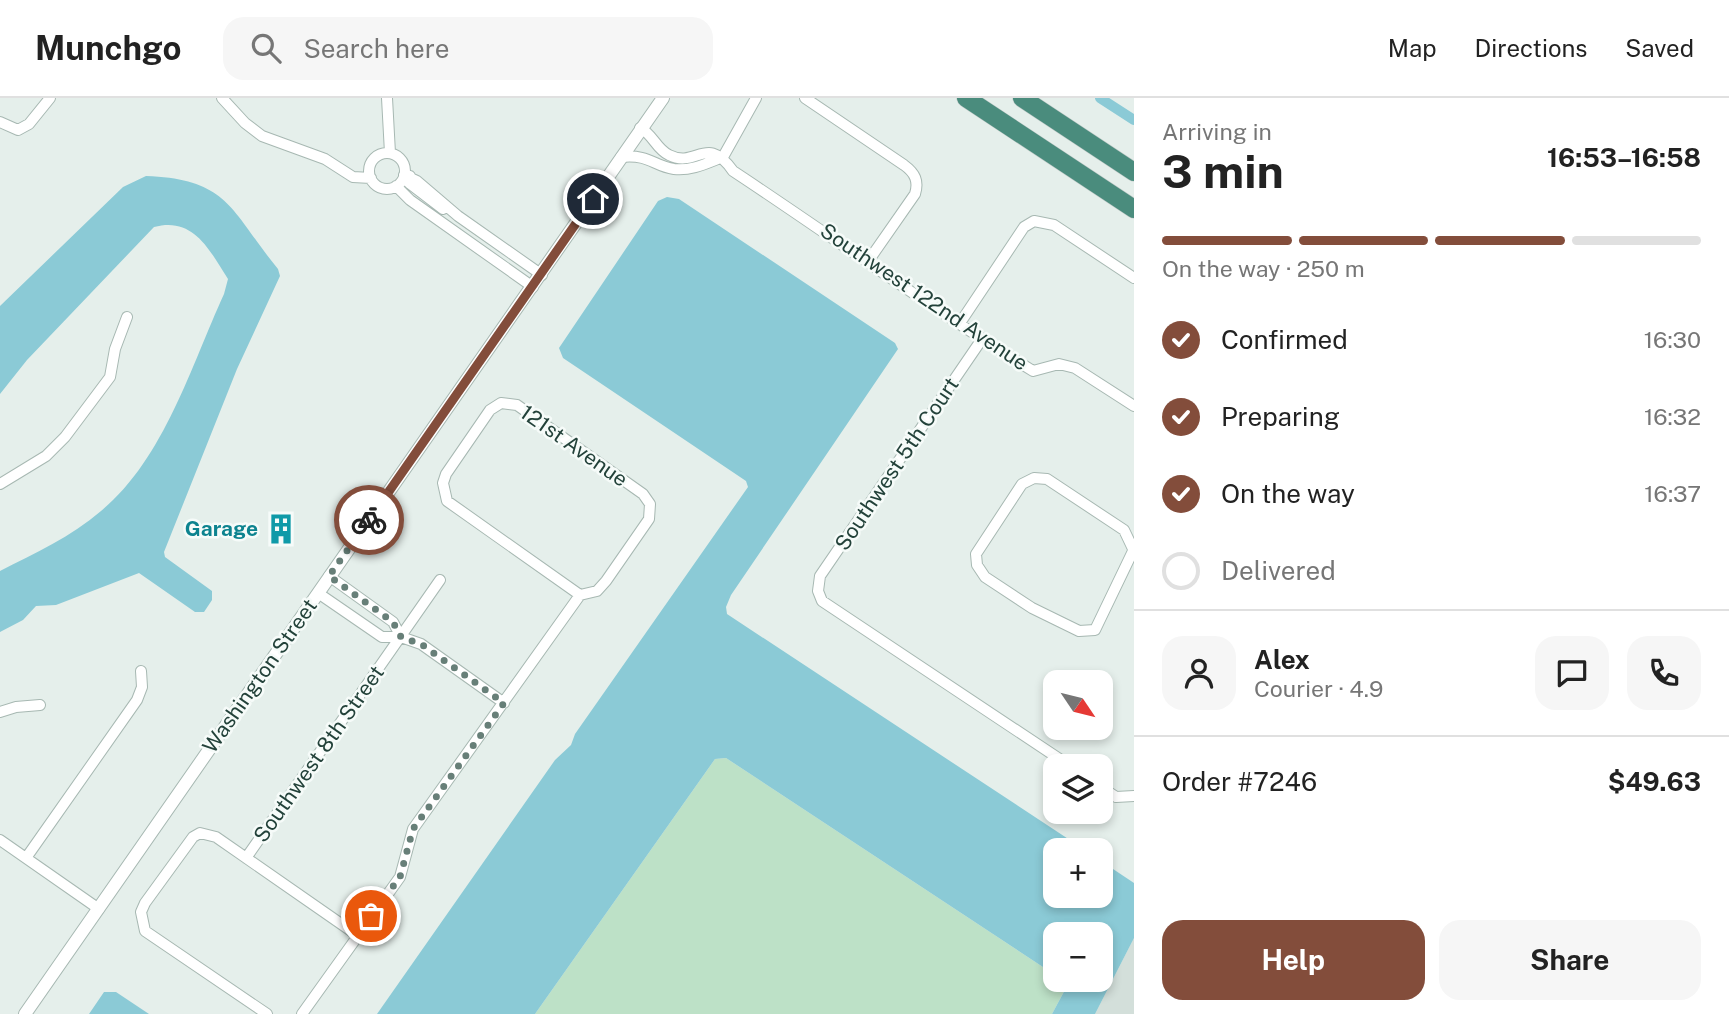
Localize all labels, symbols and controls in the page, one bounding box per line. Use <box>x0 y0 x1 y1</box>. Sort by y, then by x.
search box <box>223 17 713 80</box>
text: Munchgo <box>35 29 181 67</box>
icon: search <box>247 29 285 67</box>
text: Search here <box>303 33 449 64</box>
text: Map <box>1388 34 1437 62</box>
text: Directions <box>1475 34 1587 62</box>
text: Saved <box>1625 34 1694 62</box>
text: Arriving in <box>1162 118 1272 145</box>
text: 16:53–16:58 <box>1547 142 1701 173</box>
text: 3 min <box>1162 144 1284 198</box>
pin <box>563 169 623 229</box>
icon: home <box>574 180 612 218</box>
street label: Southwest 122nd Avenue <box>816 218 1033 375</box>
text: On the way · 250 m <box>1162 255 1365 282</box>
icon: check <box>1162 321 1200 359</box>
text: Confirmed <box>1221 324 1348 355</box>
text: 16:30 <box>1644 326 1701 353</box>
street label: Southwest 5th Court <box>829 373 964 555</box>
icon: check <box>1162 398 1200 436</box>
street label: 121st Avenue <box>516 399 633 492</box>
text: Preparing <box>1221 401 1340 432</box>
text: 16:32 <box>1644 403 1701 430</box>
icon: check <box>1162 475 1200 513</box>
text: On the way <box>1221 478 1355 509</box>
text: 16:37 <box>1644 480 1701 507</box>
courier <box>334 485 404 555</box>
icon: bike <box>350 501 388 539</box>
building icon: Garage <box>264 512 298 546</box>
place label: Garage <box>185 516 258 541</box>
text: Delivered <box>1221 555 1336 586</box>
street label: Washington Street <box>197 594 322 758</box>
button: person <box>1162 636 1236 710</box>
button: chat <box>1535 636 1609 710</box>
button: phone <box>1627 636 1701 710</box>
text: Alex <box>1254 644 1310 675</box>
street label: Southwest 8th Street <box>248 661 389 847</box>
north arrow <box>1043 670 1113 740</box>
map controls <box>1043 670 1113 992</box>
text: Courier · 4.9 <box>1254 675 1383 702</box>
button: layers <box>1043 754 1113 824</box>
text: Order #7246 <box>1162 766 1317 797</box>
text: $49.63 <box>1608 766 1701 797</box>
button: + <box>1043 838 1113 908</box>
pin <box>341 886 401 946</box>
icon: bag <box>352 897 390 935</box>
button: Help <box>1162 920 1425 1000</box>
button: Share <box>1439 920 1701 1000</box>
button: − <box>1043 922 1113 992</box>

